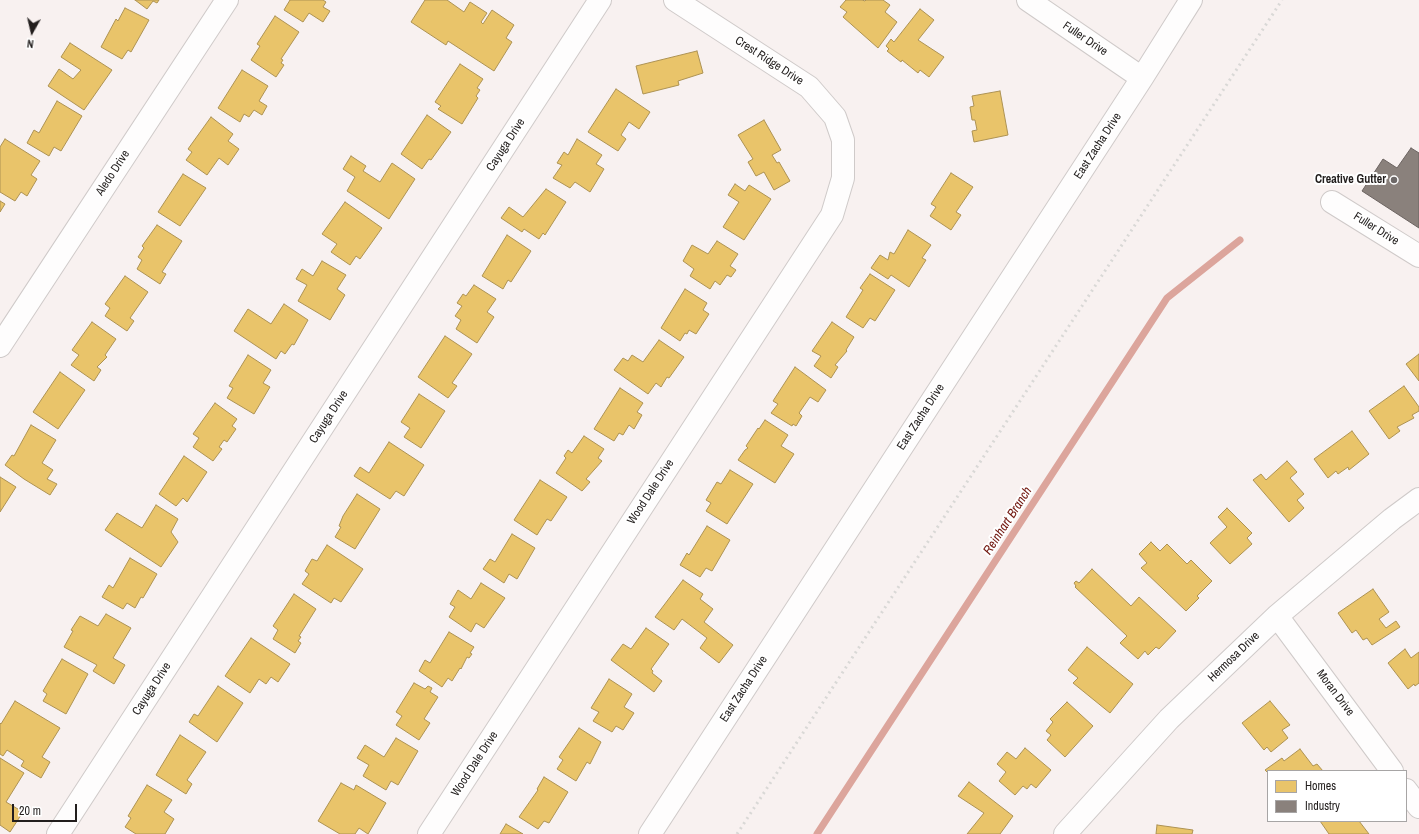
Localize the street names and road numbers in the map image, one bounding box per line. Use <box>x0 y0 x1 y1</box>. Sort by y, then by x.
street label: Fuller Drive <box>1060 19 1110 59</box>
street label: Crest Ridge Drive <box>732 34 806 88</box>
street label: East Zacha Drive <box>1071 110 1125 182</box>
street label: Cayuga Drive <box>484 116 528 174</box>
street label: Aledo Drive <box>93 148 133 198</box>
street label: Fuller Drive <box>1351 209 1401 249</box>
street label: East Zacha Drive <box>894 381 948 453</box>
street label: Cayuga Drive <box>307 388 351 446</box>
street label: Wood Dale Drive <box>625 457 677 527</box>
street label: Hermosa Drive <box>1205 629 1263 685</box>
street label: East Zacha Drive <box>717 653 771 725</box>
street label: Cayuga Drive <box>130 660 174 718</box>
street label: Moran Drive <box>1313 667 1357 719</box>
street label: Wood Dale Drive <box>449 729 501 799</box>

